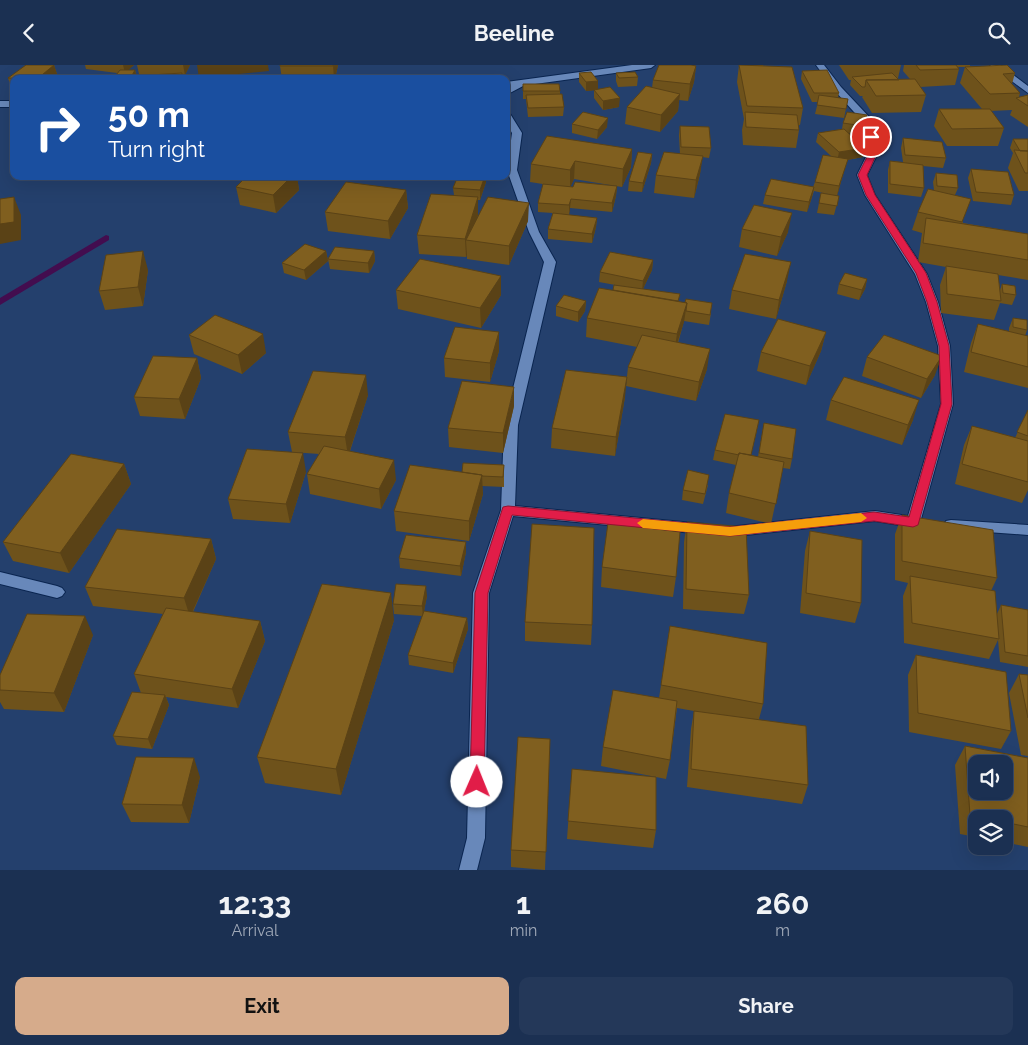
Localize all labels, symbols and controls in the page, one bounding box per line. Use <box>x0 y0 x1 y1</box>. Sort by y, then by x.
icon: back <box>15 19 43 47</box>
icon: search <box>985 19 1013 47</box>
text: Beeline <box>474 20 554 46</box>
text: 50 m <box>108 94 190 135</box>
icon: right <box>25 95 90 160</box>
pin <box>850 116 892 158</box>
icon: arrive <box>857 123 885 151</box>
text: Turn right <box>108 136 205 162</box>
position arrow <box>450 755 502 807</box>
map controls <box>968 755 1013 855</box>
button: sound <box>968 755 1013 800</box>
button: layers <box>968 810 1013 855</box>
text: 12:33 <box>219 886 291 921</box>
text: 1 <box>516 886 531 921</box>
text: 260 <box>756 886 809 921</box>
text: Arrival <box>231 921 278 940</box>
text: min <box>510 921 537 940</box>
text: m <box>775 921 790 940</box>
button: Exit <box>15 977 509 1035</box>
button: Share <box>519 977 1013 1035</box>

